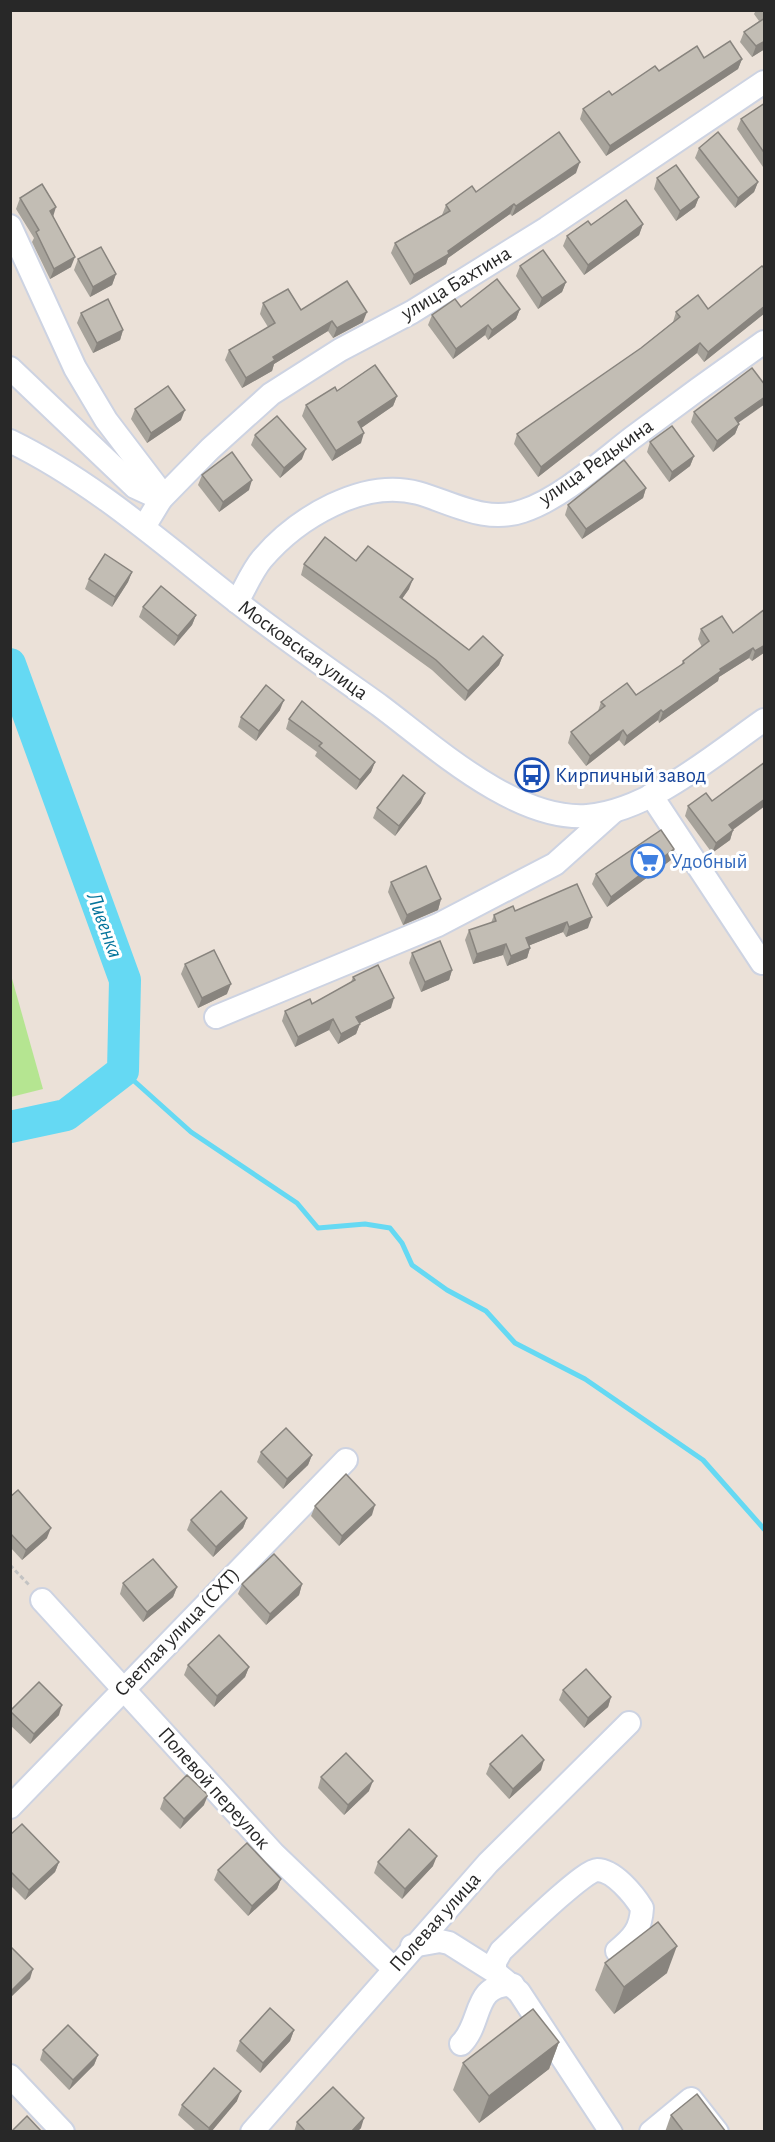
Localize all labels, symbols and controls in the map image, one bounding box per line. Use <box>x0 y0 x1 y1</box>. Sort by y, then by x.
street label: улица Бахтина <box>397 242 515 324</box>
street label: улица Редькина <box>534 415 657 510</box>
street label: Московская улица <box>234 596 372 704</box>
bus stop icon: Кирпичный завод <box>514 757 550 793</box>
place label: Кирпичный завод <box>555 765 706 786</box>
supermarket icon: Удобный <box>630 843 666 879</box>
place label: Удобный <box>671 851 748 872</box>
water label: Ливенка <box>83 888 127 961</box>
street label: Светлая улица (СХТ) <box>110 1564 244 1700</box>
street label: Полевой переулок <box>154 1723 274 1853</box>
street label: Полевая улица <box>385 1868 485 1976</box>

